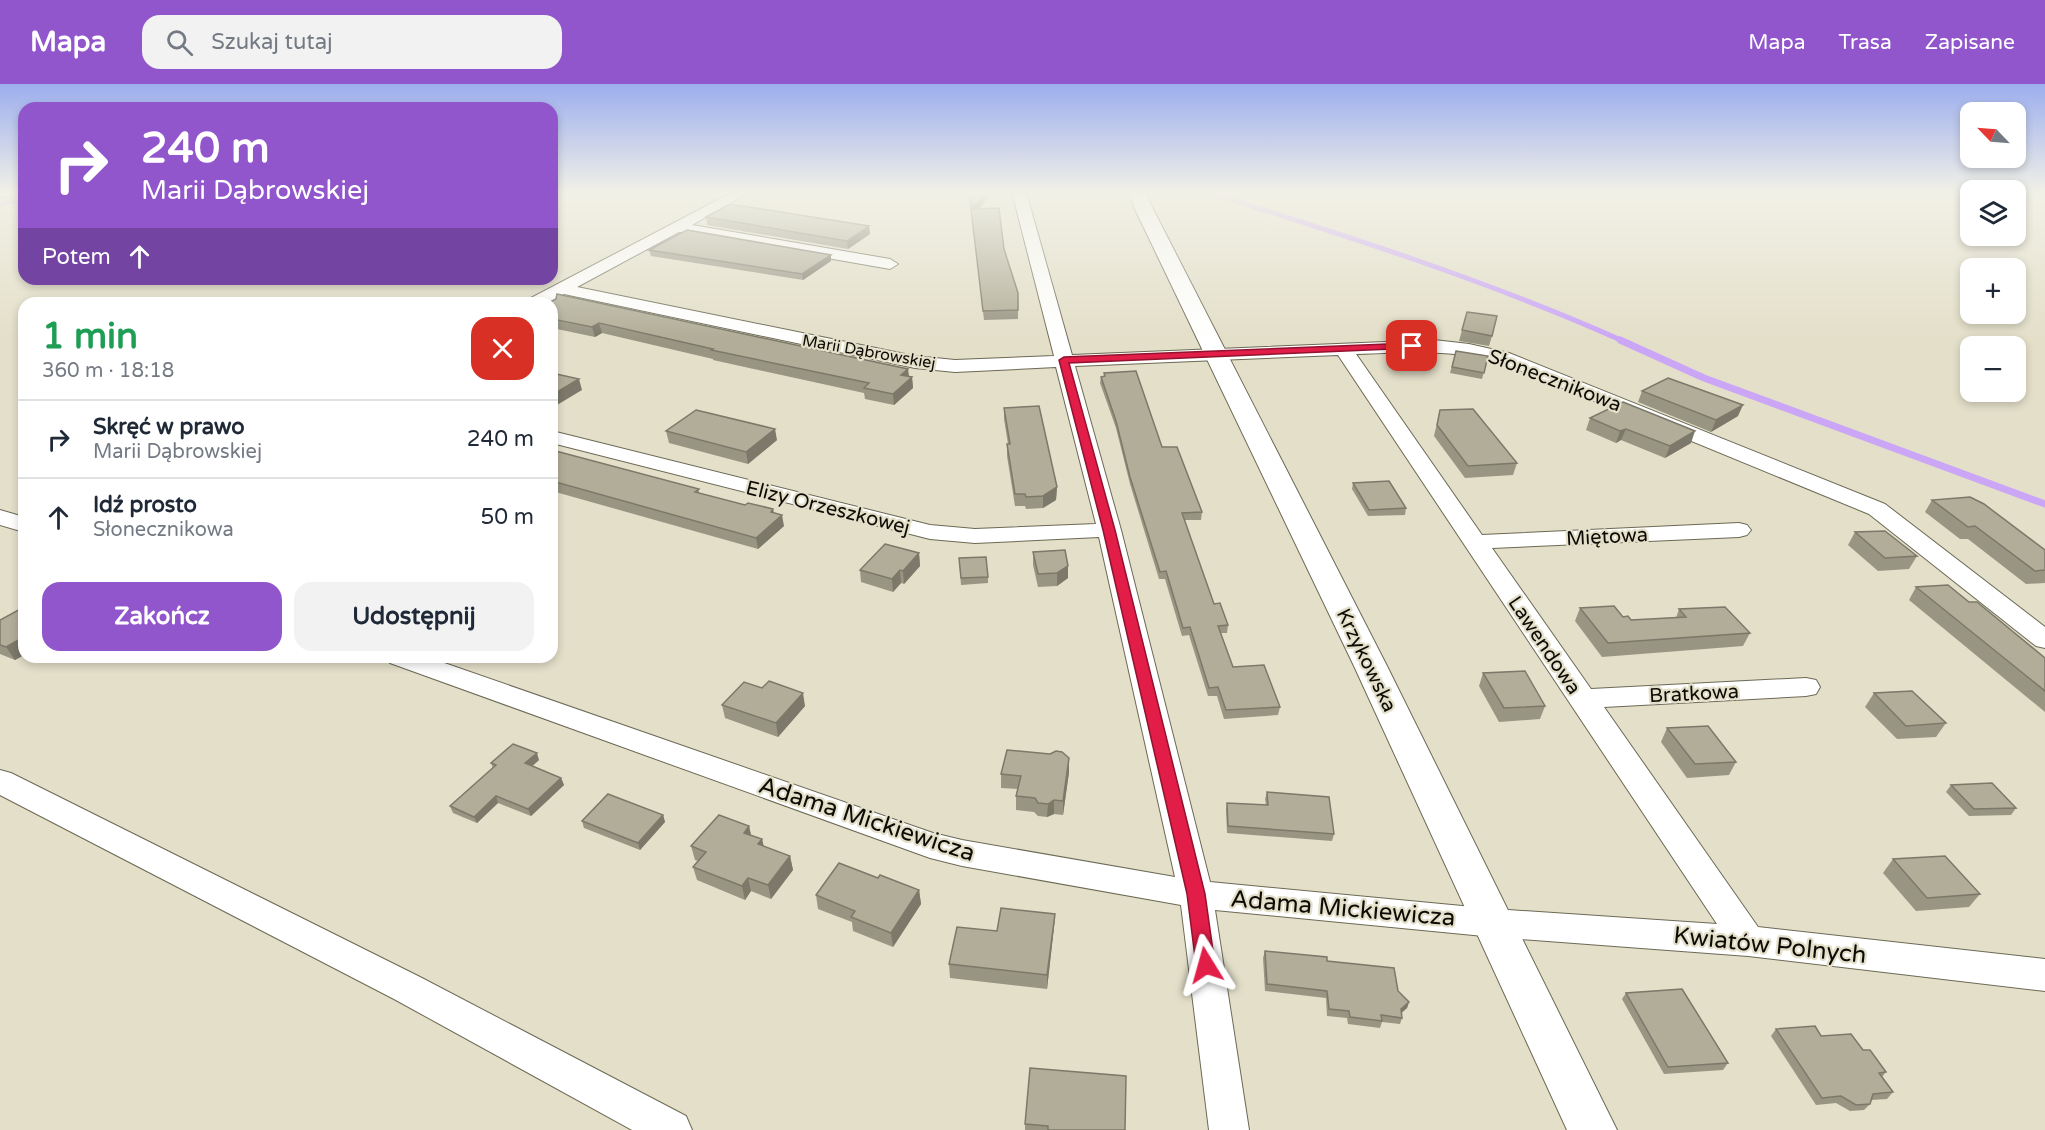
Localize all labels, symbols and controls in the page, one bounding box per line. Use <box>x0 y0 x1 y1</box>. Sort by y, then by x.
search box <box>142 15 562 69</box>
text: Mapa <box>30 25 106 59</box>
icon: search <box>163 26 196 59</box>
text: Szukaj tutaj <box>211 29 333 55</box>
text: Mapa <box>1748 30 1805 55</box>
text: Trasa <box>1838 30 1892 55</box>
text: Zapisane <box>1925 30 2015 55</box>
north arrow <box>1960 102 2026 168</box>
map controls <box>1960 102 2026 402</box>
text: 240 m <box>141 123 270 174</box>
icon: right <box>42 126 120 204</box>
text: Marii Dąbrowskiej <box>141 174 369 207</box>
button: layers <box>1960 180 2026 246</box>
icon: ahead <box>123 240 156 273</box>
text: Potem <box>42 244 111 270</box>
button: + <box>1960 258 2026 324</box>
text: 1 min <box>42 315 138 358</box>
button: close <box>471 317 534 380</box>
pin <box>1386 320 1437 371</box>
icon: arrive <box>1395 329 1428 362</box>
street label: Marii Dąbrowskiej <box>801 330 937 374</box>
button: − <box>1960 336 2026 402</box>
street label: Słonecznikowa <box>1485 345 1625 417</box>
text: 360 m · 18:18 <box>42 359 174 383</box>
text: Skręć w prawo <box>93 414 245 440</box>
icon: right <box>42 423 75 456</box>
text: 240 m <box>467 426 534 452</box>
text: Marii Dąbrowskiej <box>93 440 262 464</box>
street label: Elizy Orzeszkowej <box>743 476 912 540</box>
text: Idź prosto <box>93 492 197 518</box>
icon: ahead <box>42 501 75 534</box>
text: 50 m <box>480 504 534 530</box>
text: Słonecznikowa <box>93 518 234 542</box>
street label: Miętowa <box>1566 523 1649 551</box>
button: Zakończ <box>42 582 282 651</box>
button: Udostępnij <box>294 582 534 651</box>
street label: Lawendowa <box>1503 592 1586 699</box>
street label: Krzykowska <box>1331 605 1401 716</box>
street label: Bratkowa <box>1649 680 1739 708</box>
street label: Adama Mickiewicza <box>755 771 979 868</box>
street label: Adama Mickiewicza <box>1229 884 1457 933</box>
street label: Kwiatów Polnych <box>1672 921 1868 970</box>
position arrow <box>1174 933 1238 997</box>

